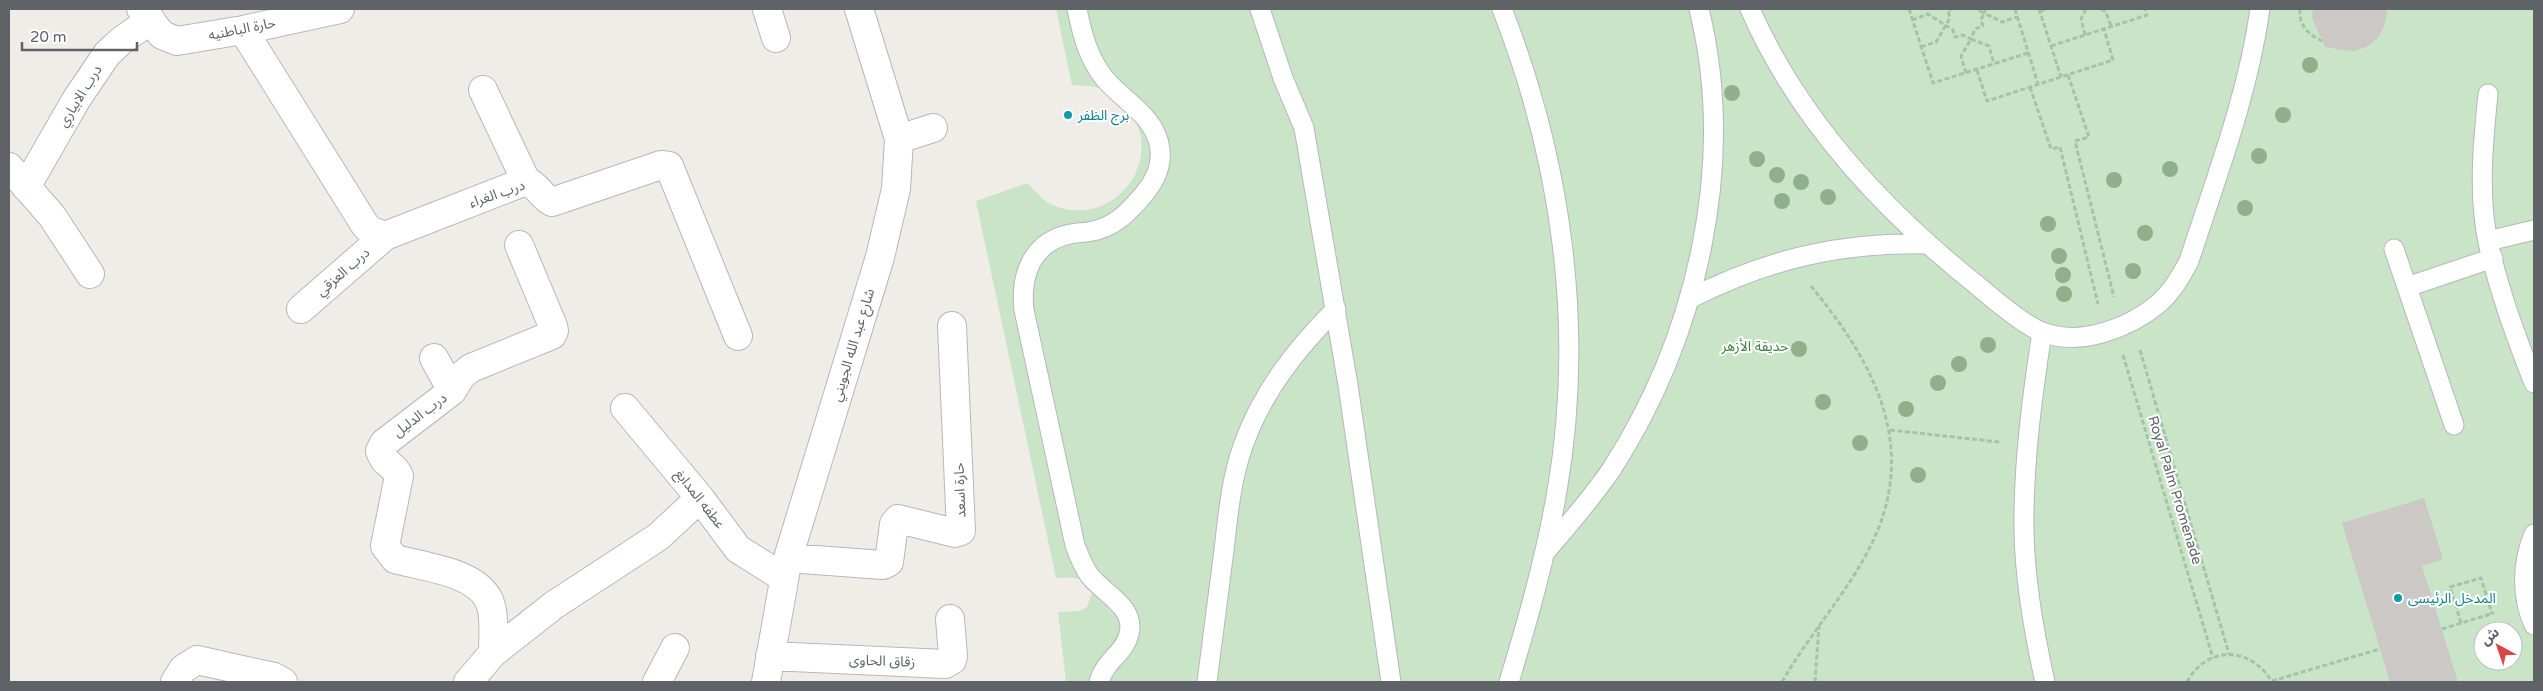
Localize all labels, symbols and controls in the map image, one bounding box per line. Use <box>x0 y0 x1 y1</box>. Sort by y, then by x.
street label: حارة الباطنيه <box>207 14 277 44</box>
scale bar <box>22 20 138 52</box>
text: 20 m <box>30 28 67 46</box>
street label: درب الابياري <box>54 62 108 131</box>
place label: برج الظفر <box>1077 107 1130 126</box>
marker: برج الظفر <box>1062 109 1074 121</box>
street label: درب الغراء <box>467 176 527 211</box>
street label: درب العزقي <box>313 244 375 302</box>
street label: شارع عبد الله الجويني <box>828 286 880 404</box>
park label: حديقة الأزهر <box>1721 338 1788 355</box>
street label: درب الدليل <box>390 389 450 441</box>
street label: Royal Palm Promenade <box>2144 414 2206 566</box>
street label: حارة اسعد <box>951 462 969 518</box>
street label: عطفه المدابغ <box>670 466 729 534</box>
place label: المدخل الرئيسى <box>2408 590 2496 607</box>
marker: المدخل الرئيسى <box>2392 592 2404 604</box>
north arrow <box>2473 621 2523 671</box>
text: ش <box>2477 624 2503 649</box>
street label: زقاق الحاوى <box>849 651 915 671</box>

